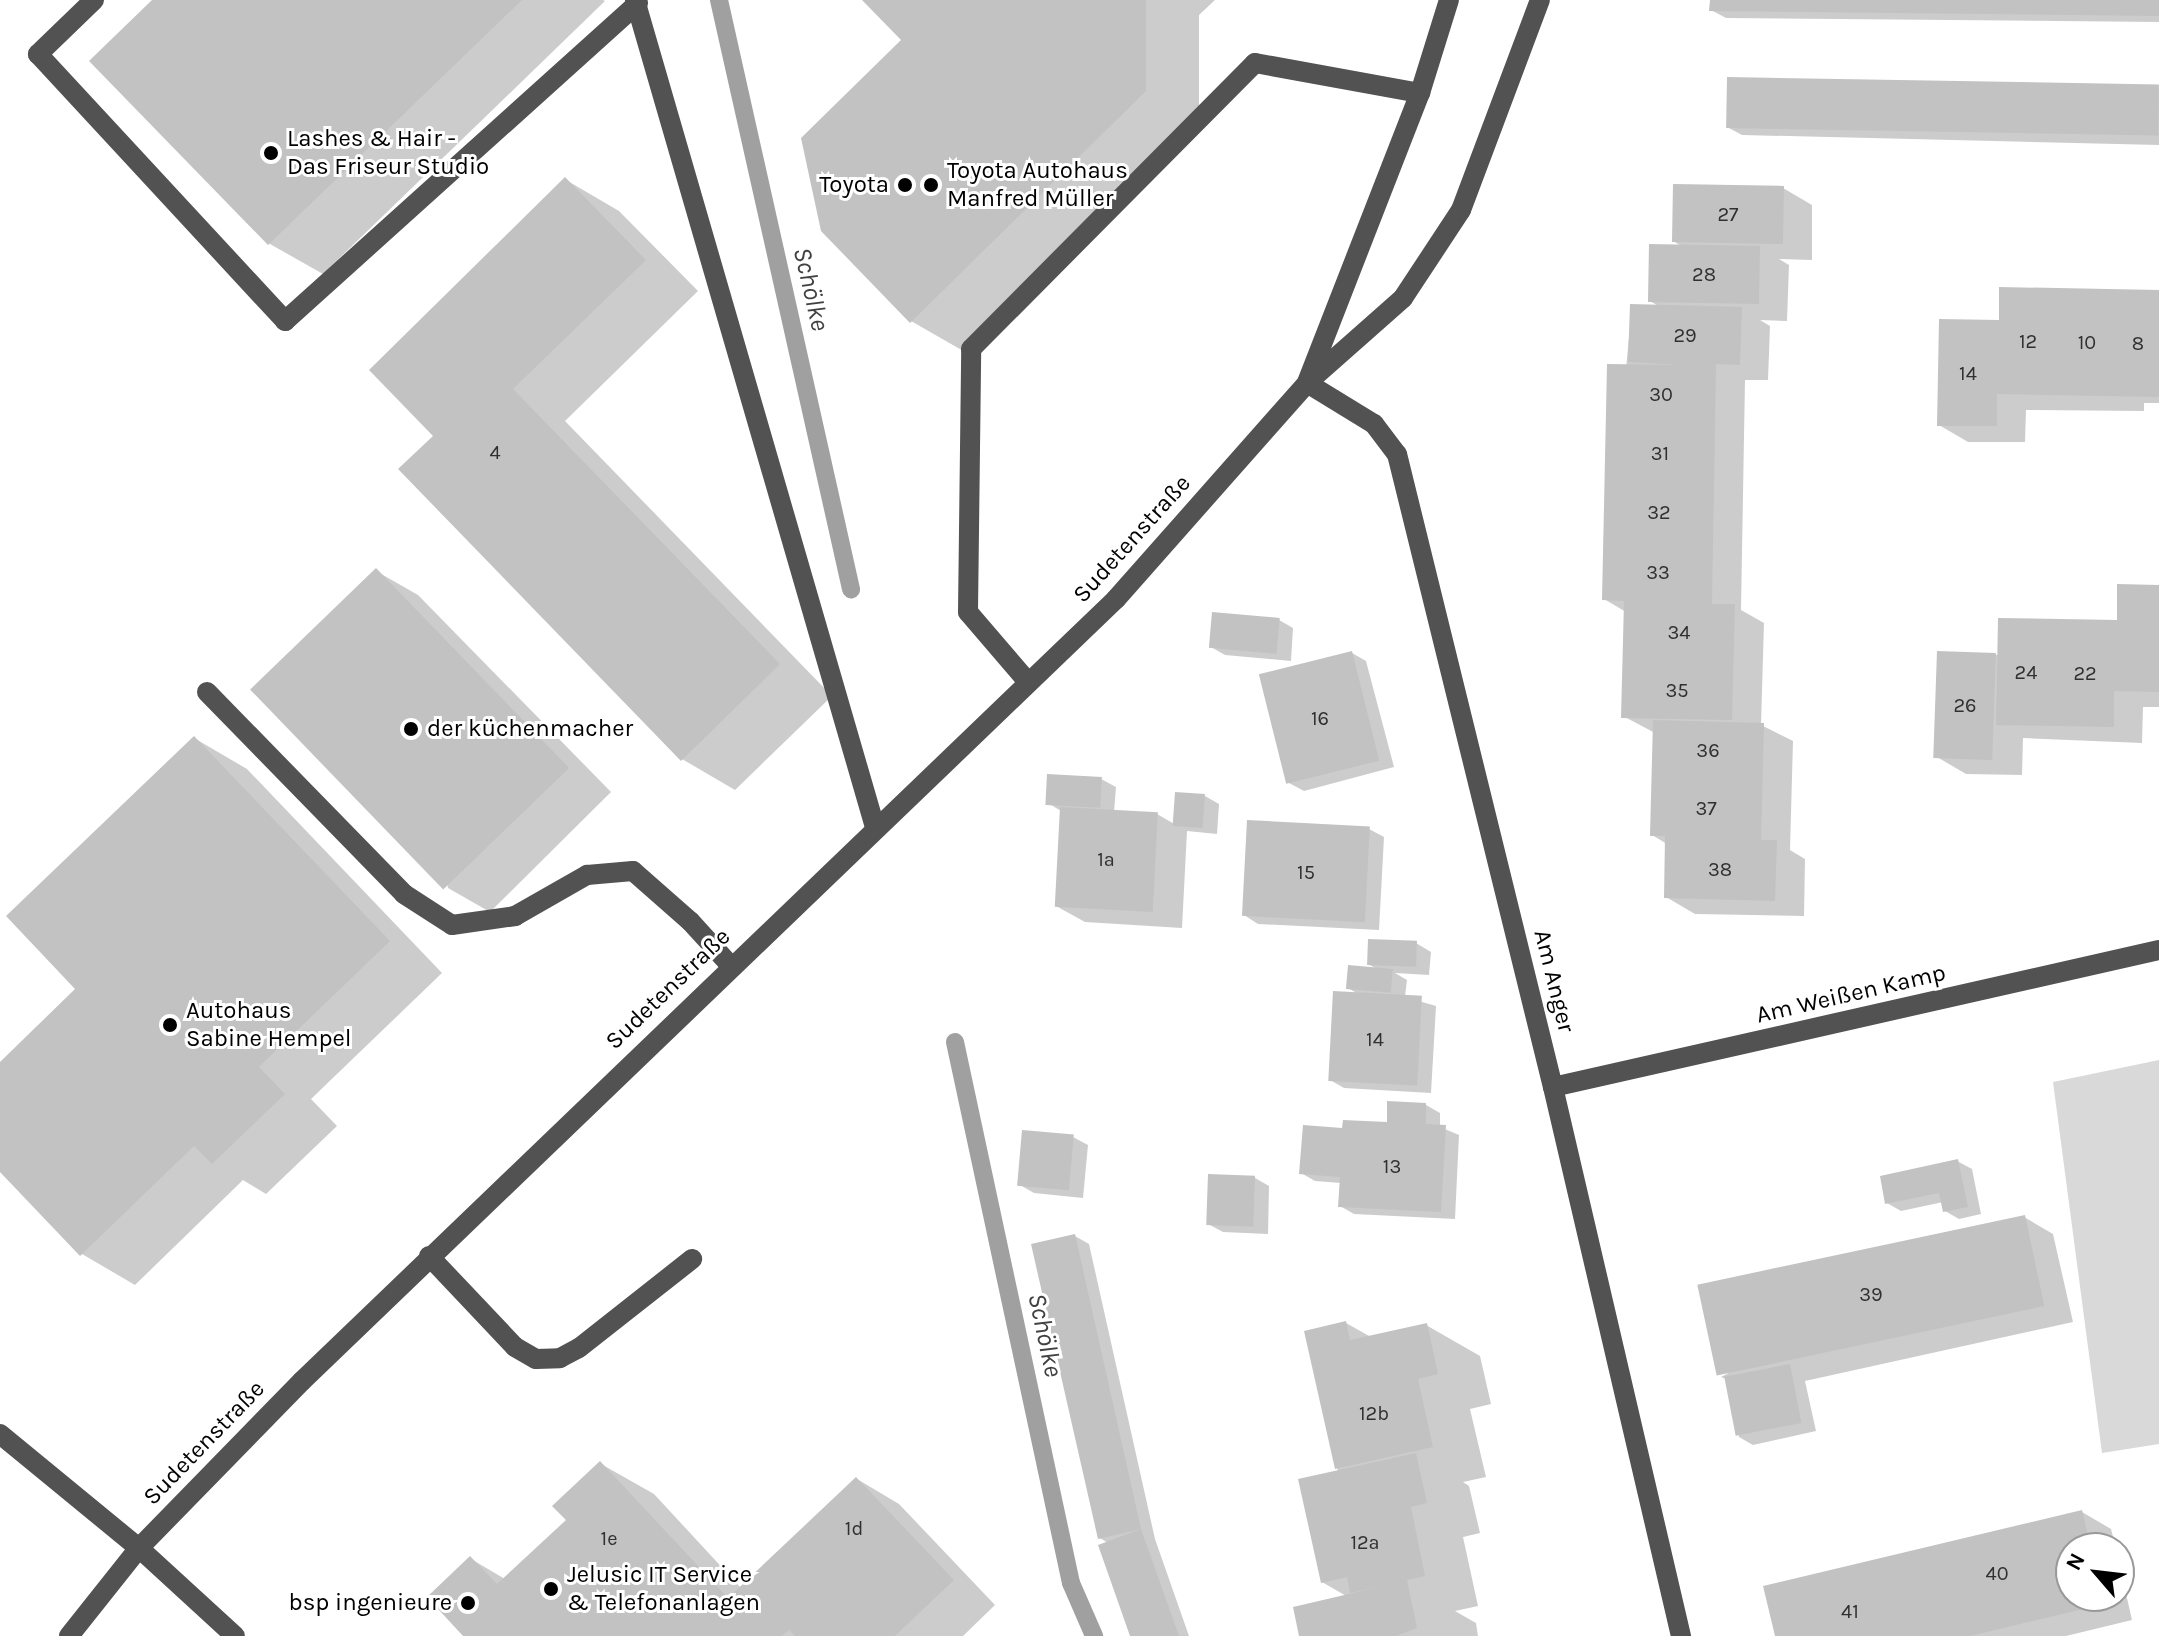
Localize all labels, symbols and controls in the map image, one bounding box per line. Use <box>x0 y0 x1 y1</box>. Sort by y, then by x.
place label: Lashes & Hair - Das Friseur Studio <box>287 125 489 181</box>
marker: Lashes & Hair - Das Friseur Studio <box>262 144 280 162</box>
place label: Toyota Autohaus Manfred Müller <box>947 157 1128 213</box>
place label: Toyota <box>819 171 889 199</box>
marker: Toyota <box>896 176 914 194</box>
marker: Toyota Autohaus Manfred Müller <box>922 176 940 194</box>
house number: 27 <box>1718 202 1738 226</box>
water label: Schölke <box>786 244 836 334</box>
house number: 28 <box>1692 262 1716 286</box>
house number: 29 <box>1673 323 1697 347</box>
house number: 12 <box>2019 329 2037 353</box>
house number: 10 <box>2078 330 2096 354</box>
house number: 8 <box>2132 331 2144 355</box>
house number: 14 <box>1959 361 1977 385</box>
house number: 30 <box>1649 382 1673 406</box>
house number: 4 <box>489 440 501 464</box>
house number: 31 <box>1651 441 1669 465</box>
street label: Sudetenstraße <box>1067 469 1197 609</box>
house number: 32 <box>1647 500 1671 524</box>
house number: 33 <box>1646 560 1670 584</box>
house number: 34 <box>1668 620 1690 644</box>
house number: 24 <box>2015 660 2037 684</box>
house number: 22 <box>2073 661 2097 685</box>
house number: 35 <box>1665 678 1689 702</box>
house number: 26 <box>1953 693 1977 717</box>
house number: 16 <box>1311 706 1329 730</box>
place label: der küchenmacher <box>427 715 633 743</box>
marker: der küchenmacher <box>402 720 420 738</box>
house number: 36 <box>1696 738 1720 762</box>
house number: 37 <box>1695 796 1717 820</box>
house number: 1a <box>1097 847 1115 871</box>
house number: 38 <box>1708 857 1732 881</box>
house number: 15 <box>1297 860 1315 884</box>
street label: Sudetenstraße <box>600 922 736 1056</box>
street label: Am Anger <box>1527 927 1581 1035</box>
street label: Am Weißen Kamp <box>1753 958 1949 1030</box>
place label: Autohaus Sabine Hempel <box>186 997 351 1053</box>
marker: Autohaus Sabine Hempel <box>161 1016 179 1034</box>
house number: 14 <box>1366 1027 1384 1051</box>
house number: 13 <box>1383 1154 1401 1178</box>
house number: 39 <box>1859 1282 1883 1306</box>
water label: Schölke <box>1021 1290 1069 1380</box>
street label: Sudetenstraße <box>137 1375 271 1511</box>
house number: 12b <box>1359 1401 1389 1425</box>
house number: 1d <box>845 1516 863 1540</box>
house number: 1e <box>601 1526 617 1550</box>
house number: 12a <box>1350 1530 1380 1554</box>
north arrow <box>2055 1532 2135 1612</box>
text: N <box>2060 1549 2091 1575</box>
place label: Jelusic IT Service & Telefonanlagen <box>567 1561 760 1617</box>
house number: 40 <box>1985 1561 2009 1585</box>
marker: Jelusic IT Service & Telefonanlagen <box>542 1580 560 1598</box>
place label: bsp ingenieure <box>288 1589 452 1617</box>
marker: bsp ingenieure <box>459 1594 477 1612</box>
house number: 41 <box>1841 1599 1859 1623</box>

